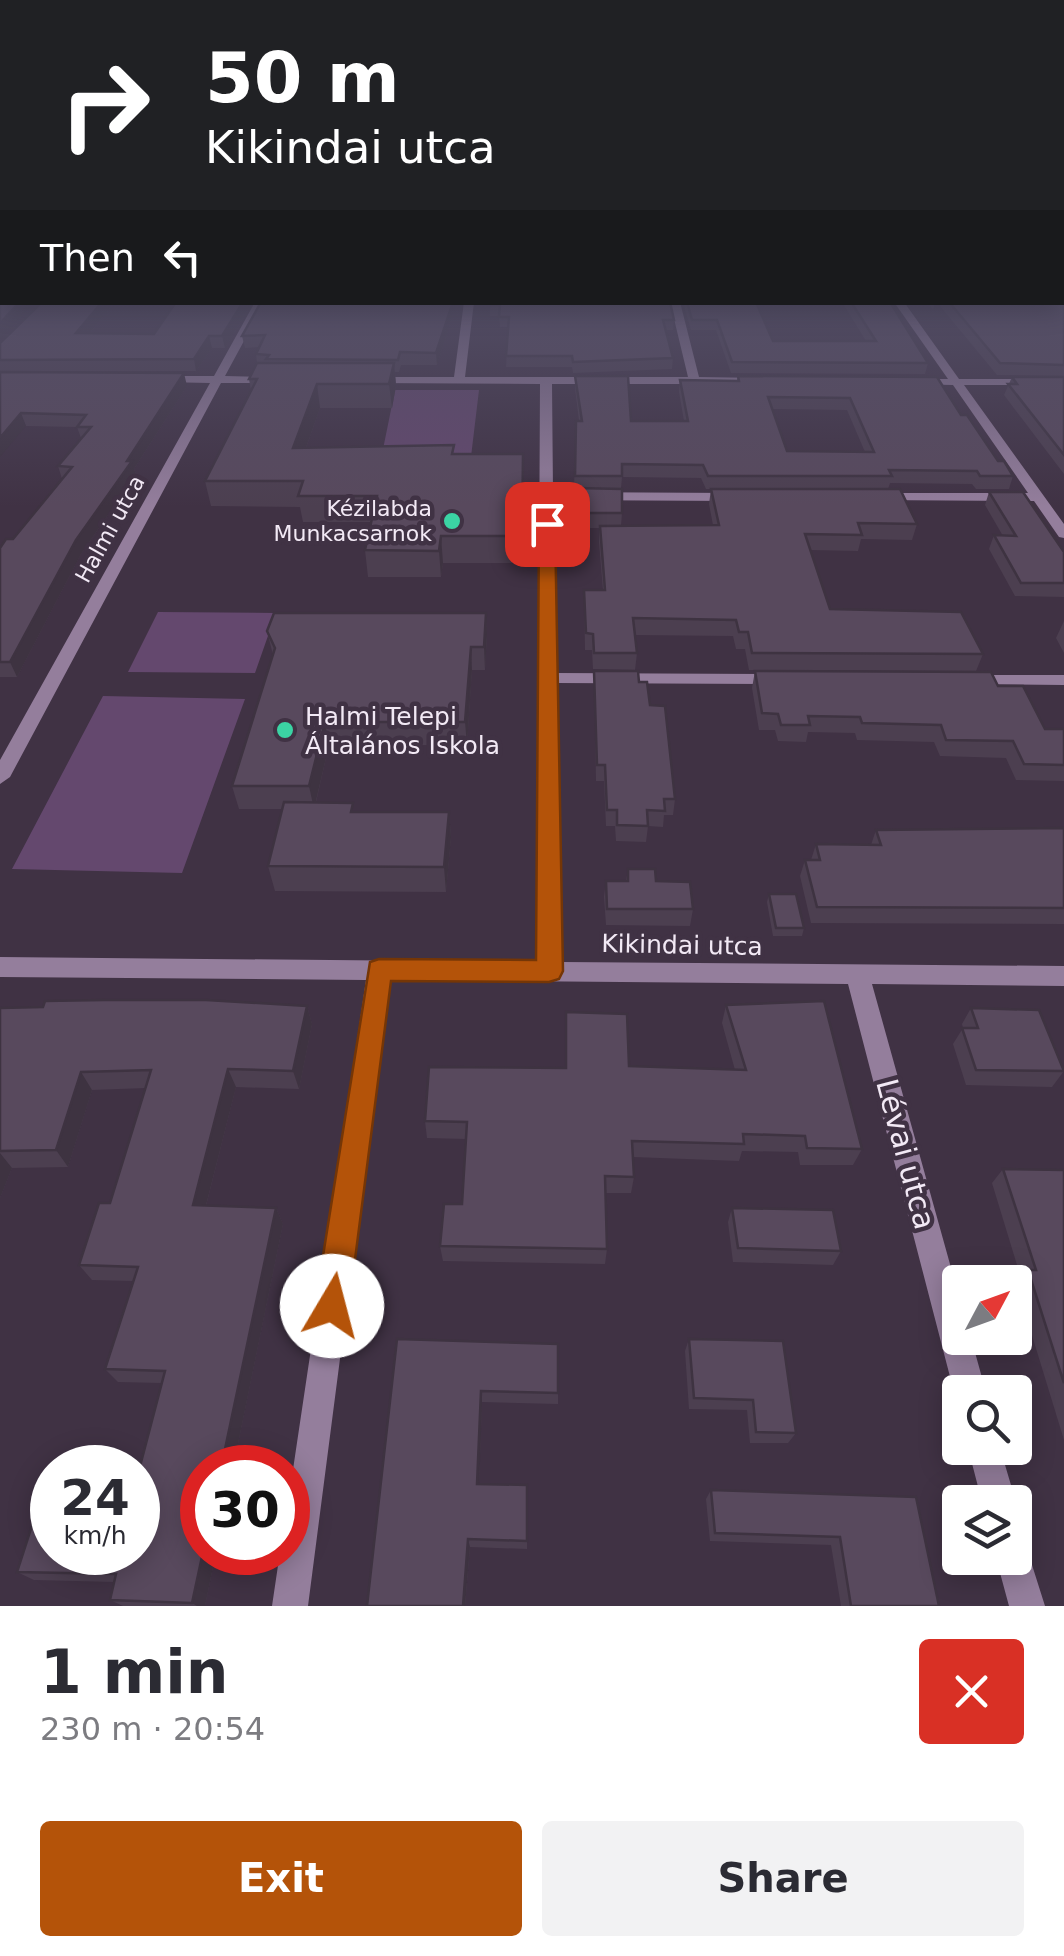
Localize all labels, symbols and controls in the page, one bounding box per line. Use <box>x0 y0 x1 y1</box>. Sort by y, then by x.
text: 50 m <box>205 37 400 119</box>
icon: right <box>40 40 170 170</box>
text: Kikindai utca <box>205 121 496 174</box>
icon: left <box>155 230 210 285</box>
text: Then <box>40 236 135 280</box>
street label: Halmi utca <box>70 471 150 587</box>
pin <box>505 482 590 567</box>
place label: Kézilabda Munkacsarnok <box>273 496 432 546</box>
icon: arrive <box>520 497 575 552</box>
marker: Kézilabda Munkacsarnok <box>441 510 463 532</box>
place label: Halmi Telepi Általános Iskola <box>305 702 500 760</box>
marker: Halmi Telepi Általános Iskola <box>274 719 296 741</box>
street label: Kikindai utca <box>601 929 763 961</box>
street label: Lévai utca <box>869 1075 943 1233</box>
position arrow <box>280 1254 384 1358</box>
north arrow <box>942 1265 1032 1355</box>
map controls <box>942 1265 1032 1575</box>
button: search <box>942 1375 1032 1465</box>
speed limit sign: 30 <box>180 1445 310 1575</box>
text: 24 <box>60 1469 130 1527</box>
button: layers <box>942 1485 1032 1575</box>
text: km/h <box>63 1521 127 1550</box>
text: 1 min <box>40 1637 228 1707</box>
button: close <box>919 1639 1024 1744</box>
text: 230 m · 20:54 <box>40 1710 265 1748</box>
button: Exit <box>40 1821 522 1936</box>
button: Share <box>542 1821 1024 1936</box>

